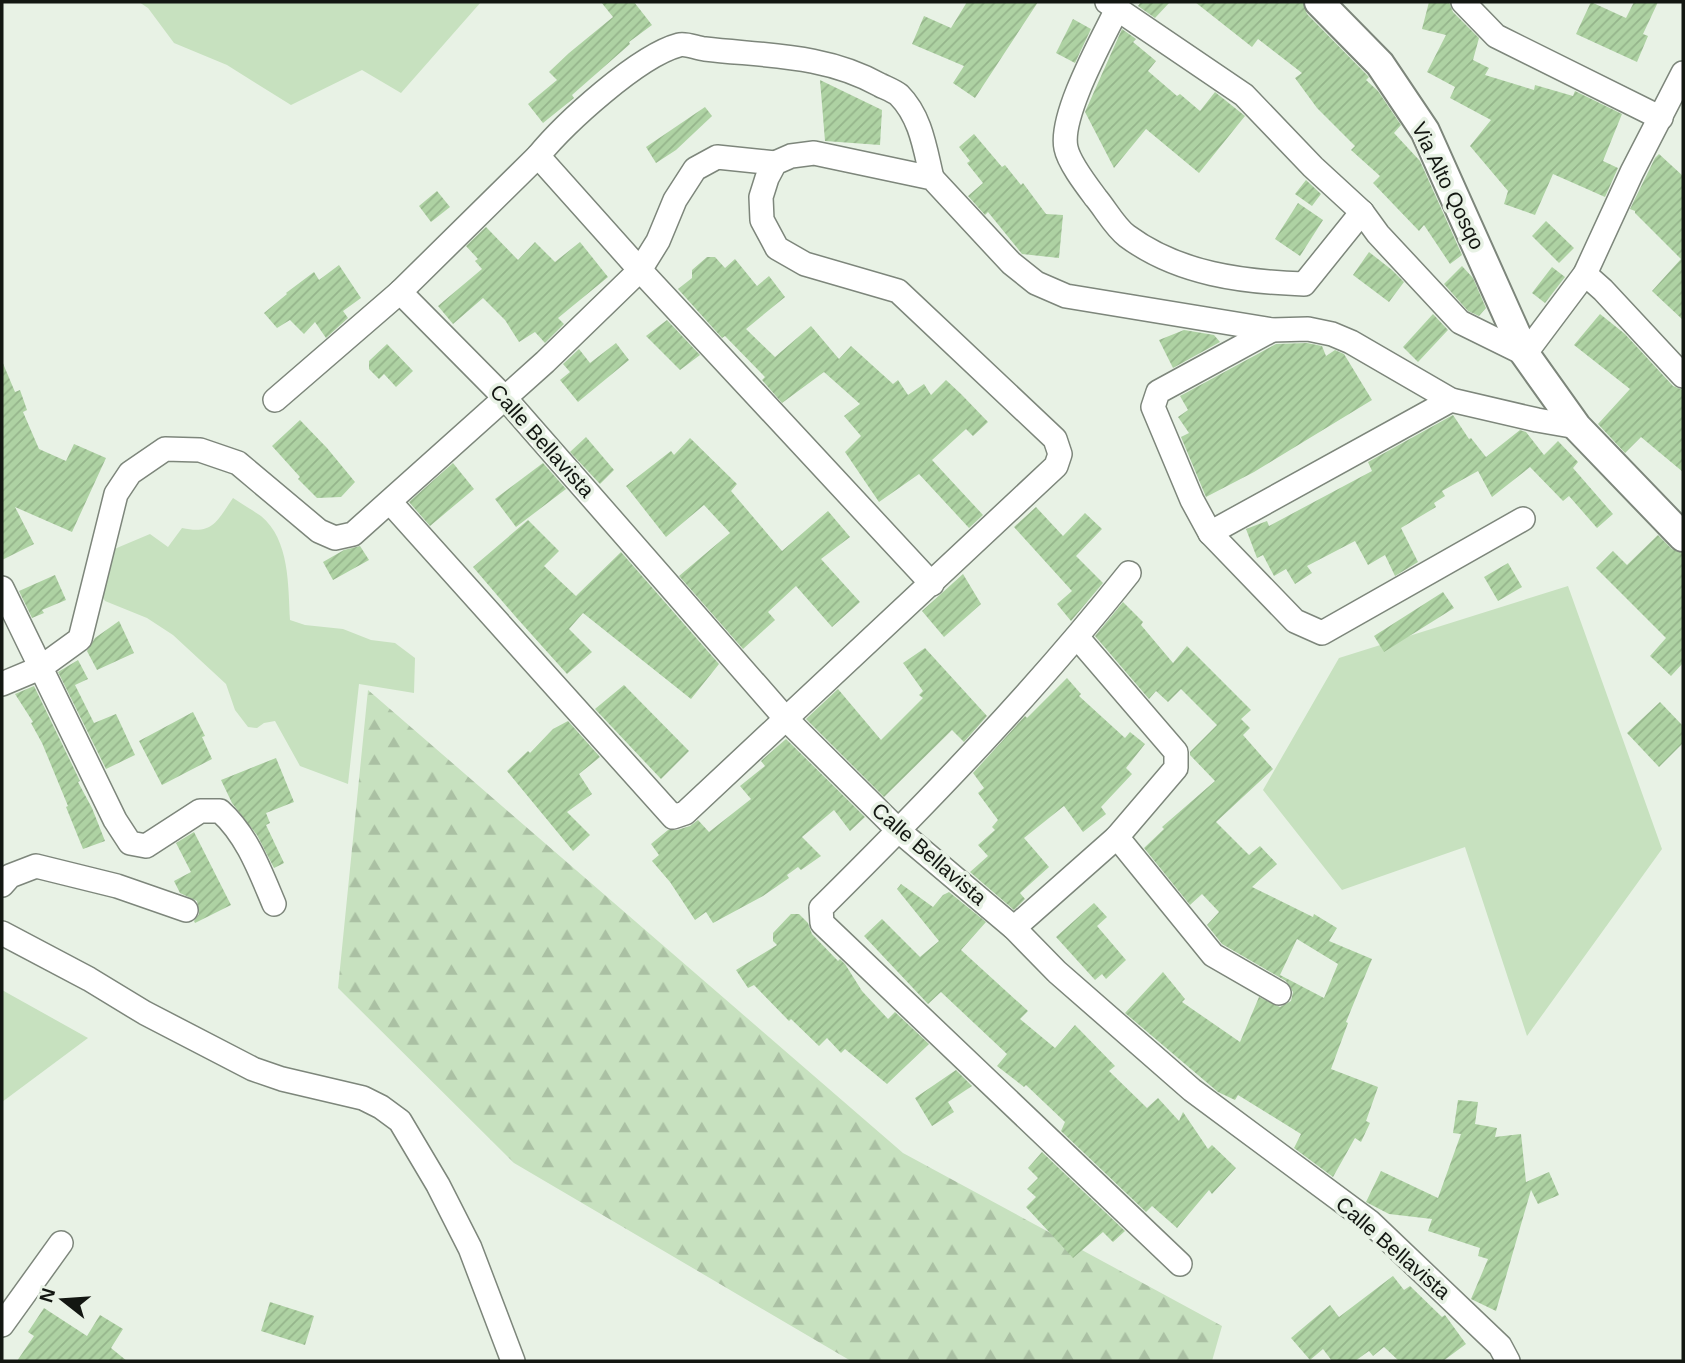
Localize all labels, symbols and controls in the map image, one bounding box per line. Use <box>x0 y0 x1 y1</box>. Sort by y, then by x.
street label: Via Alto Qosqo <box>1408 118 1489 253</box>
street label: Calle Bellavista <box>486 380 599 502</box>
street label: Calle Bellavista <box>868 798 991 910</box>
street label: Calle Bellavista <box>1332 1192 1455 1304</box>
north arrow <box>28 1265 98 1335</box>
text: N <box>35 1286 59 1305</box>

